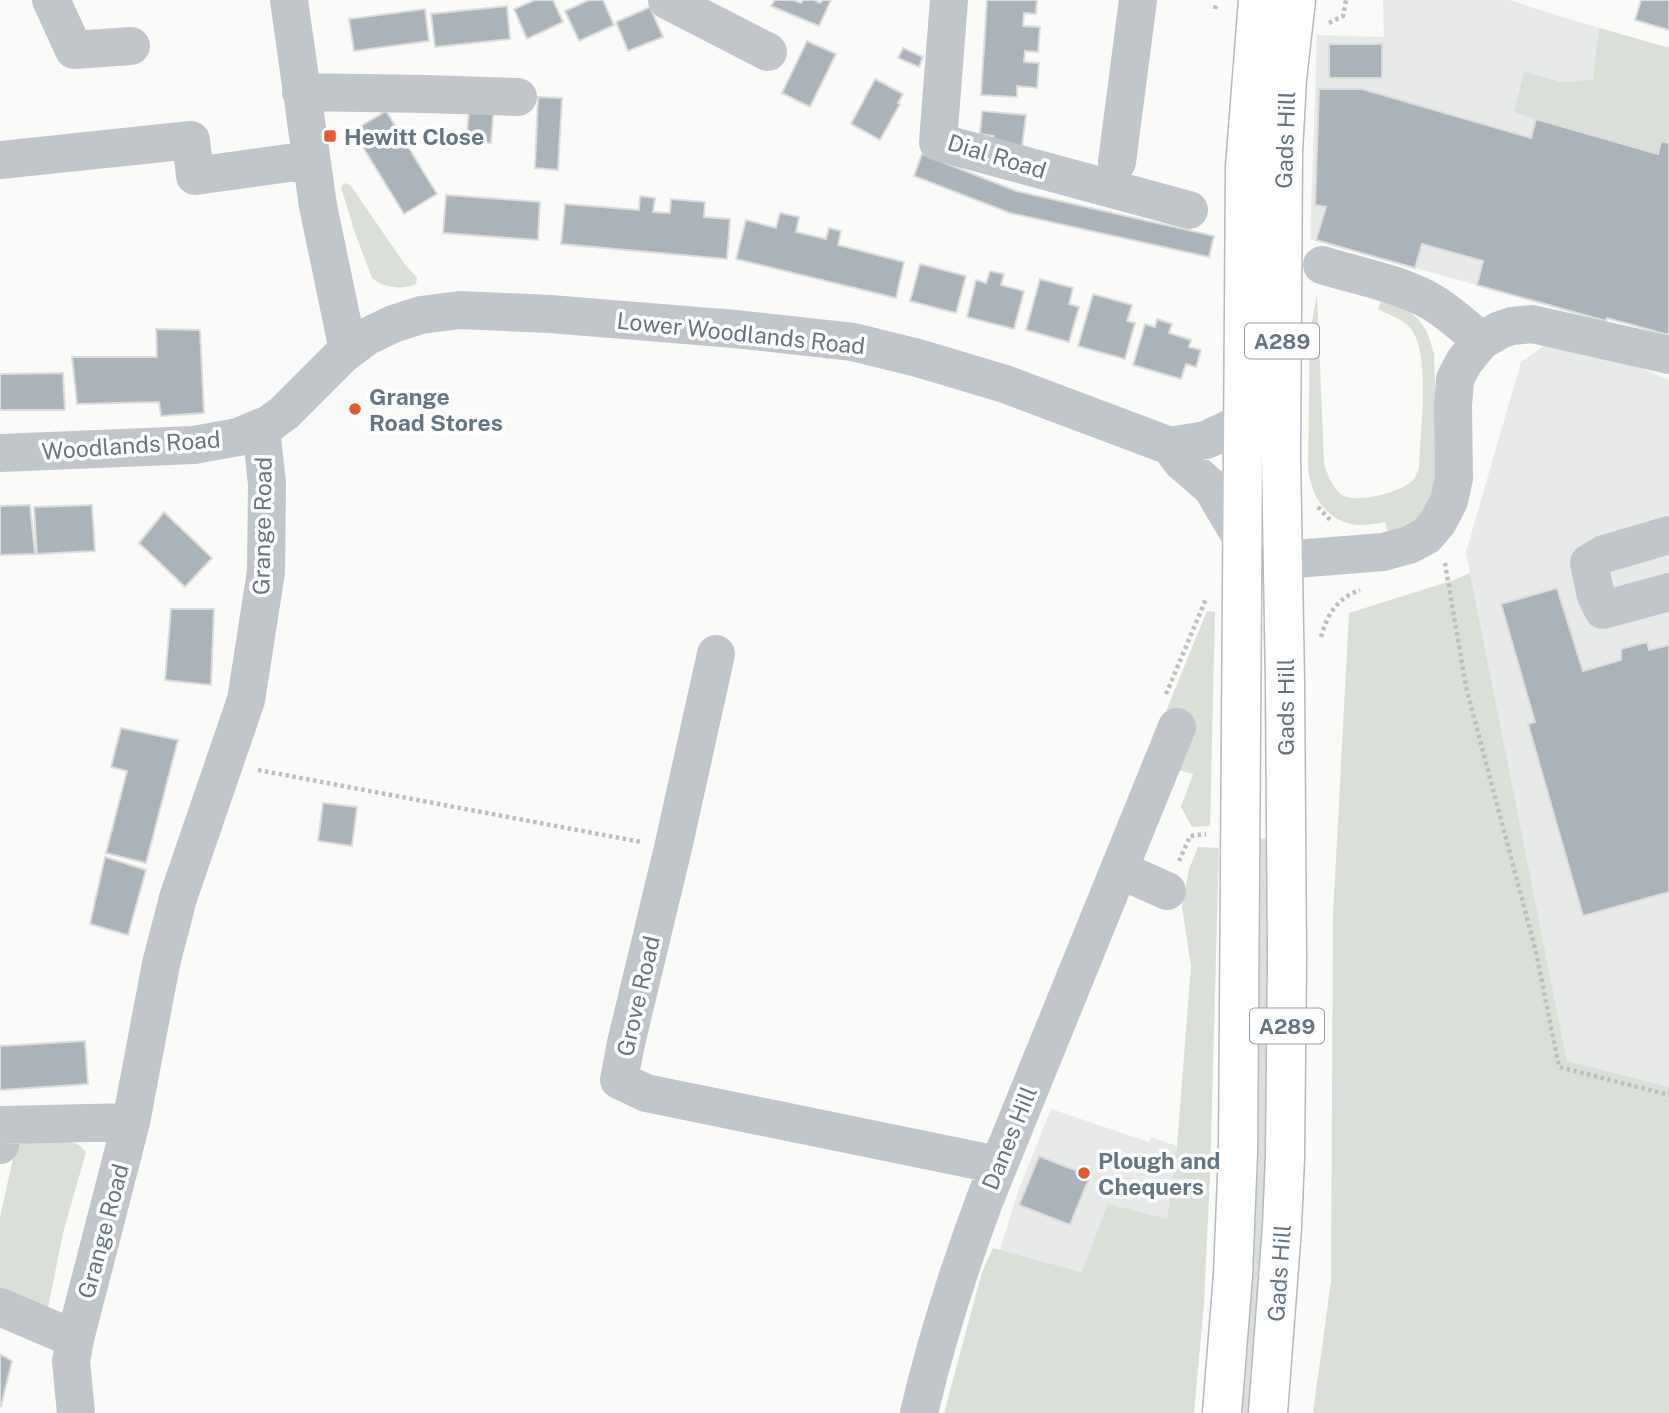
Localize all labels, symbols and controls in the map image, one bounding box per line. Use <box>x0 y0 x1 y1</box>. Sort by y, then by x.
street label: Gads Hill <box>1270 91 1300 189</box>
place label: Hewitt Close <box>344 123 484 150</box>
marker: Hewitt Close <box>322 128 338 144</box>
street label: Dial Road <box>945 128 1049 184</box>
street label: Lower Woodlands Road <box>616 307 866 359</box>
road number: A289 <box>1245 324 1319 358</box>
place label: Grange Road Stores <box>369 383 503 436</box>
marker: Grange Road Stores <box>347 401 363 417</box>
street label: Woodlands Road <box>41 425 221 465</box>
street label: Grange Road <box>247 457 277 595</box>
street label: Gads Hill <box>1272 658 1299 756</box>
street label: Grove Road <box>611 933 665 1059</box>
road number: A289 <box>1250 1009 1324 1044</box>
street label: Danes Hill <box>976 1082 1042 1194</box>
place label: Plough and Chequers <box>1098 1147 1221 1200</box>
street label: Grange Road <box>72 1161 134 1301</box>
marker: Plough and Chequers <box>1076 1165 1092 1181</box>
street label: Gads Hill <box>1262 1223 1296 1323</box>

